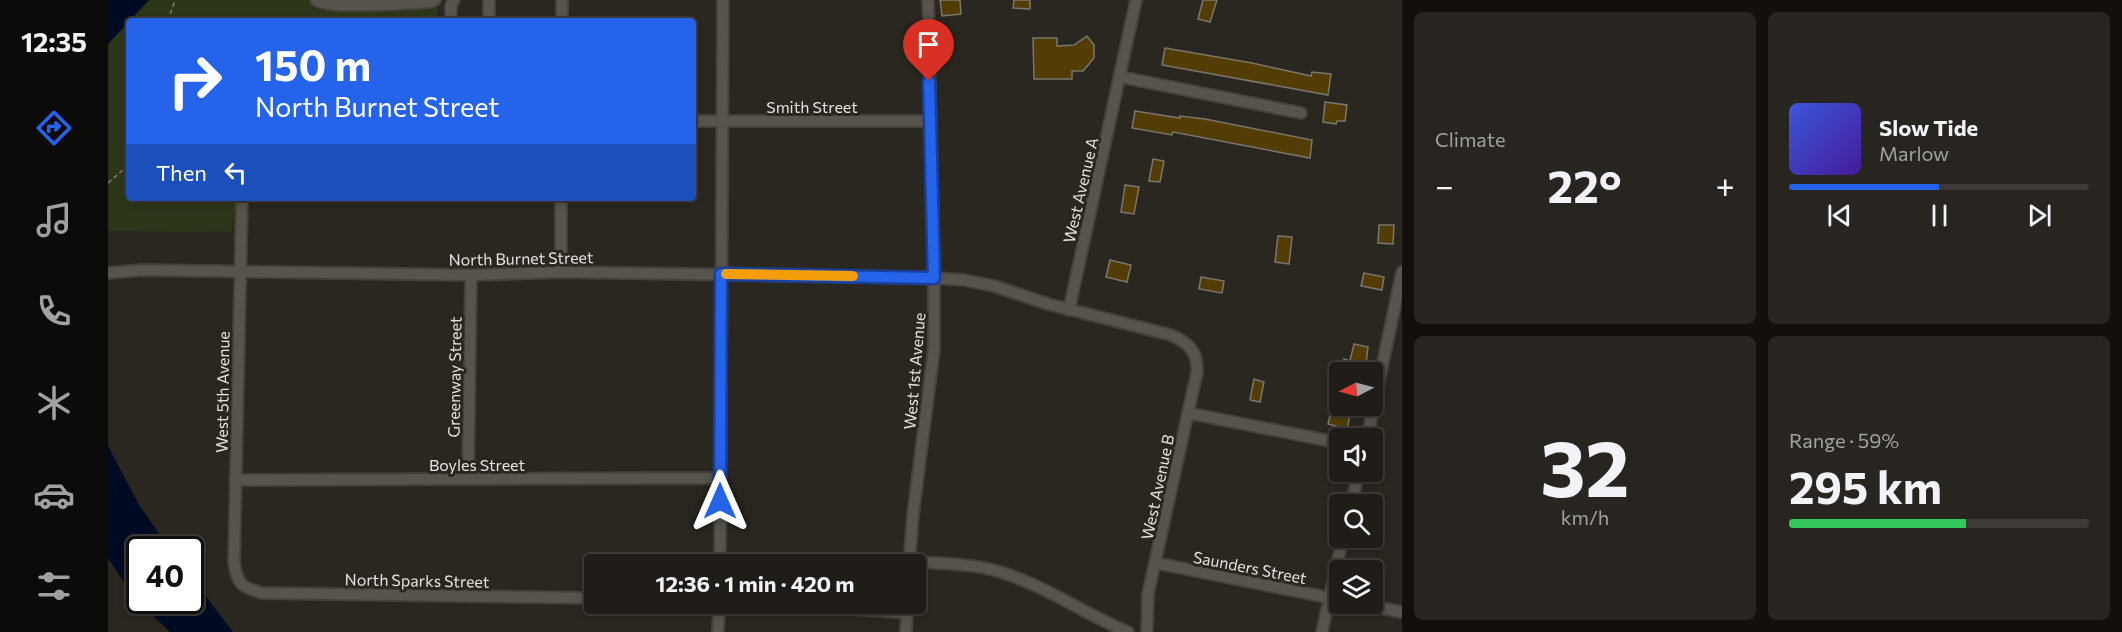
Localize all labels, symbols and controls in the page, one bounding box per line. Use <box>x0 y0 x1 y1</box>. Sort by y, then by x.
pin <box>903 19 954 81</box>
text: 12:35 <box>21 25 87 58</box>
icon: arrive <box>912 28 945 61</box>
text: 150 m <box>255 38 371 90</box>
icon: right <box>156 42 234 120</box>
text: North Burnet Street <box>255 90 499 123</box>
street label: Smith Street <box>766 97 858 116</box>
icon: directions <box>33 107 75 149</box>
text: Slow Tide <box>1879 114 1978 141</box>
text: Climate <box>1435 127 1505 151</box>
street label: West Avenue A <box>1059 135 1101 245</box>
text: Marlow <box>1879 141 1949 165</box>
icon: left <box>219 156 252 189</box>
text: 22° <box>1548 157 1622 212</box>
text: Then <box>156 159 207 186</box>
text: − <box>1435 164 1454 205</box>
text: + <box>1716 164 1735 205</box>
icon: music <box>33 199 75 241</box>
icon: previous <box>1823 199 1856 232</box>
icon: pause <box>1923 199 1956 232</box>
icon: next <box>2023 199 2056 232</box>
street label: North Burnet Street <box>448 247 594 269</box>
icon: phone <box>33 290 75 332</box>
street label: West 1st Avenue <box>899 312 929 430</box>
street label: Greenway Street <box>443 316 465 438</box>
street label: West 5th Avenue <box>211 331 233 453</box>
north arrow <box>1329 362 1383 416</box>
map controls <box>1329 362 1383 614</box>
icon: climate <box>33 382 75 424</box>
text: 32 <box>1540 418 1630 513</box>
button: sound <box>1329 428 1383 482</box>
text: Range · 59% <box>1789 428 1899 452</box>
street label: West Avenue B <box>1137 433 1177 541</box>
street label: Boyles Street <box>429 455 525 474</box>
text: 295 km <box>1789 458 1942 513</box>
position arrow <box>688 469 752 533</box>
icon: car <box>33 474 75 516</box>
button: search <box>1329 494 1383 548</box>
text: km/h <box>1561 505 1609 529</box>
speed limit sign: 40 <box>126 536 204 614</box>
street label: Saunders Street <box>1192 547 1309 587</box>
button: layers <box>1329 560 1383 614</box>
icon: filters <box>33 565 75 607</box>
street label: North Sparks Street <box>345 569 490 591</box>
text: 12:36 · 1 min · 420 m <box>655 570 855 597</box>

